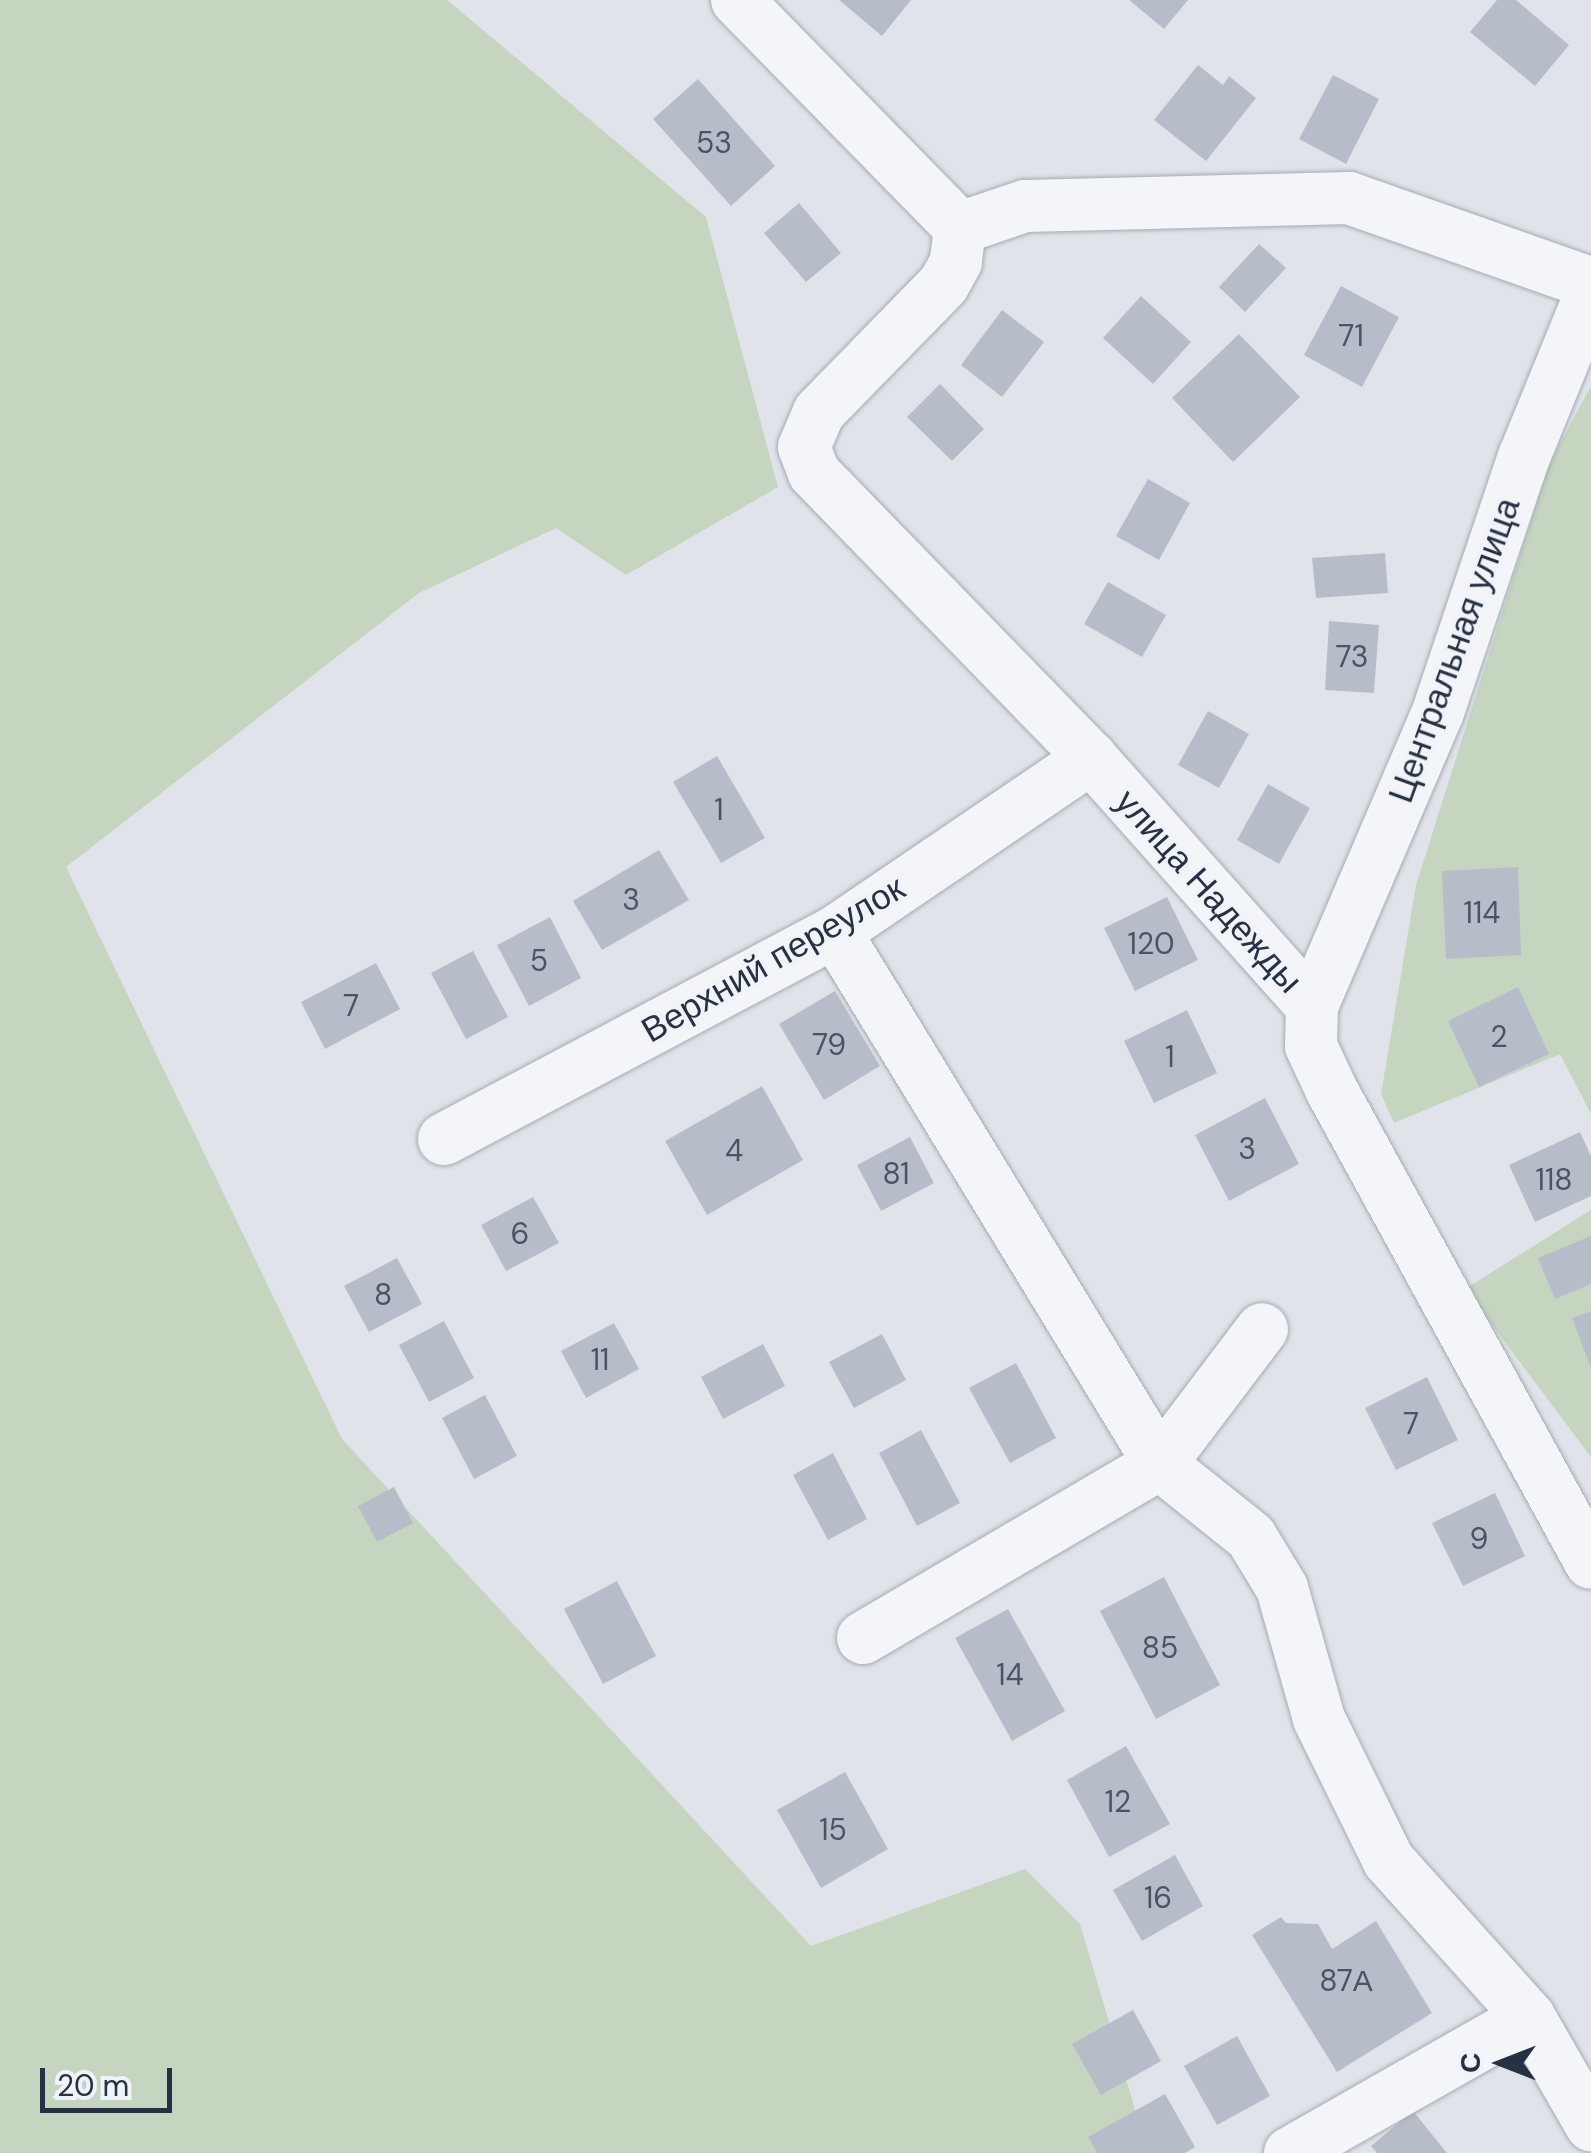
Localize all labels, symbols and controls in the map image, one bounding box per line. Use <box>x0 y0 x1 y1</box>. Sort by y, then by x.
house number: 53 <box>696 125 732 161</box>
house number: 71 <box>1338 318 1364 354</box>
street label: Центральная улица <box>1379 492 1529 808</box>
house number: 73 <box>1336 639 1368 675</box>
street label: улица Надежды <box>1107 781 1311 1001</box>
house number: 1 <box>714 792 724 828</box>
street label: Верхний переулок <box>634 867 912 1051</box>
house number: 3 <box>622 882 640 918</box>
house number: 114 <box>1464 895 1500 931</box>
house number: 120 <box>1128 926 1174 962</box>
house number: 5 <box>530 943 548 979</box>
house number: 7 <box>343 988 359 1024</box>
house number: 2 <box>1490 1019 1508 1055</box>
house number: 79 <box>812 1027 846 1063</box>
house number: 1 <box>1165 1039 1175 1075</box>
house number: 3 <box>1238 1131 1256 1167</box>
house number: 4 <box>725 1133 743 1169</box>
house number: 81 <box>883 1156 909 1192</box>
house number: 118 <box>1536 1162 1572 1198</box>
house number: 6 <box>511 1216 529 1252</box>
house number: 8 <box>374 1277 392 1313</box>
house number: 11 <box>591 1342 609 1378</box>
house number: 7 <box>1403 1406 1419 1442</box>
house number: 9 <box>1470 1521 1488 1557</box>
house number: 85 <box>1142 1630 1178 1666</box>
house number: 14 <box>996 1657 1024 1693</box>
house number: 12 <box>1105 1784 1131 1820</box>
house number: 15 <box>819 1812 847 1848</box>
house number: 16 <box>1144 1880 1172 1916</box>
house number: 87А <box>1319 1963 1373 1999</box>
north arrow <box>1451 2013 1551 2113</box>
scale bar <box>45 2048 178 2110</box>
text: С <box>1452 2053 1489 2073</box>
text: 20 m <box>57 2066 129 2105</box>

